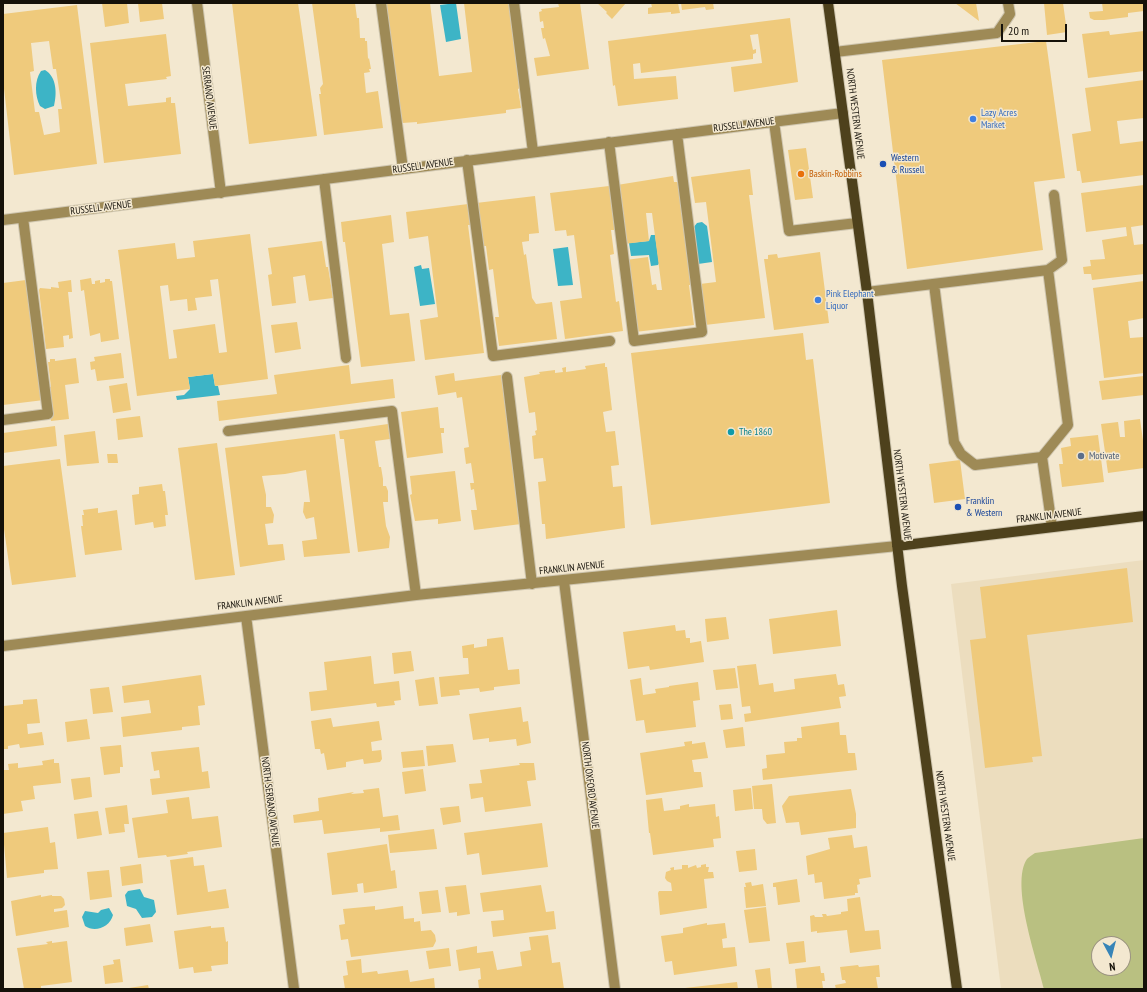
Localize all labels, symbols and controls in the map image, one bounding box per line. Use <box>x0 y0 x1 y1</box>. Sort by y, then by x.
scale bar <box>1003 16 1069 42</box>
text: 20 m <box>1008 23 1029 38</box>
street label: SERRANO AVENUE <box>199 66 219 130</box>
street label: NORTH WESTERN AVENUE <box>843 68 867 160</box>
place label: Lazy Acres Market <box>981 107 1017 130</box>
marker: Lazy Acres Market <box>968 114 978 124</box>
street label: RUSSELL AVENUE <box>713 115 775 135</box>
place label: Western & Russell <box>891 152 924 176</box>
street label: RUSSELL AVENUE <box>392 156 454 176</box>
marker: Western & Russell <box>878 159 888 169</box>
place label: Baskin-Robbins <box>809 168 862 180</box>
marker: Baskin-Robbins <box>796 169 806 179</box>
street label: RUSSELL AVENUE <box>70 198 132 218</box>
place label: Pink Elephant Liquor <box>826 288 874 312</box>
marker: Pink Elephant Liquor <box>813 295 823 305</box>
place label: The 1860 <box>739 426 772 438</box>
marker: The 1860 <box>726 427 736 437</box>
street label: NORTH WESTERN AVENUE <box>890 449 914 541</box>
place label: Motivate <box>1089 450 1119 462</box>
marker: Motivate <box>1076 451 1086 461</box>
place label: Franklin & Western <box>966 495 1002 518</box>
marker: Franklin & Western <box>953 502 963 512</box>
street label: FRANKLIN AVENUE <box>1016 506 1082 526</box>
street label: FRANKLIN AVENUE <box>539 559 605 577</box>
street label: FRANKLIN AVENUE <box>217 593 283 613</box>
street label: NORTH OXFORD AVENUE <box>579 741 601 829</box>
street label: NORTH SERRANO AVENUE <box>259 756 281 848</box>
street label: NORTH WESTERN AVENUE <box>933 770 957 862</box>
north arrow <box>1091 936 1131 976</box>
text: N <box>1109 960 1116 974</box>

